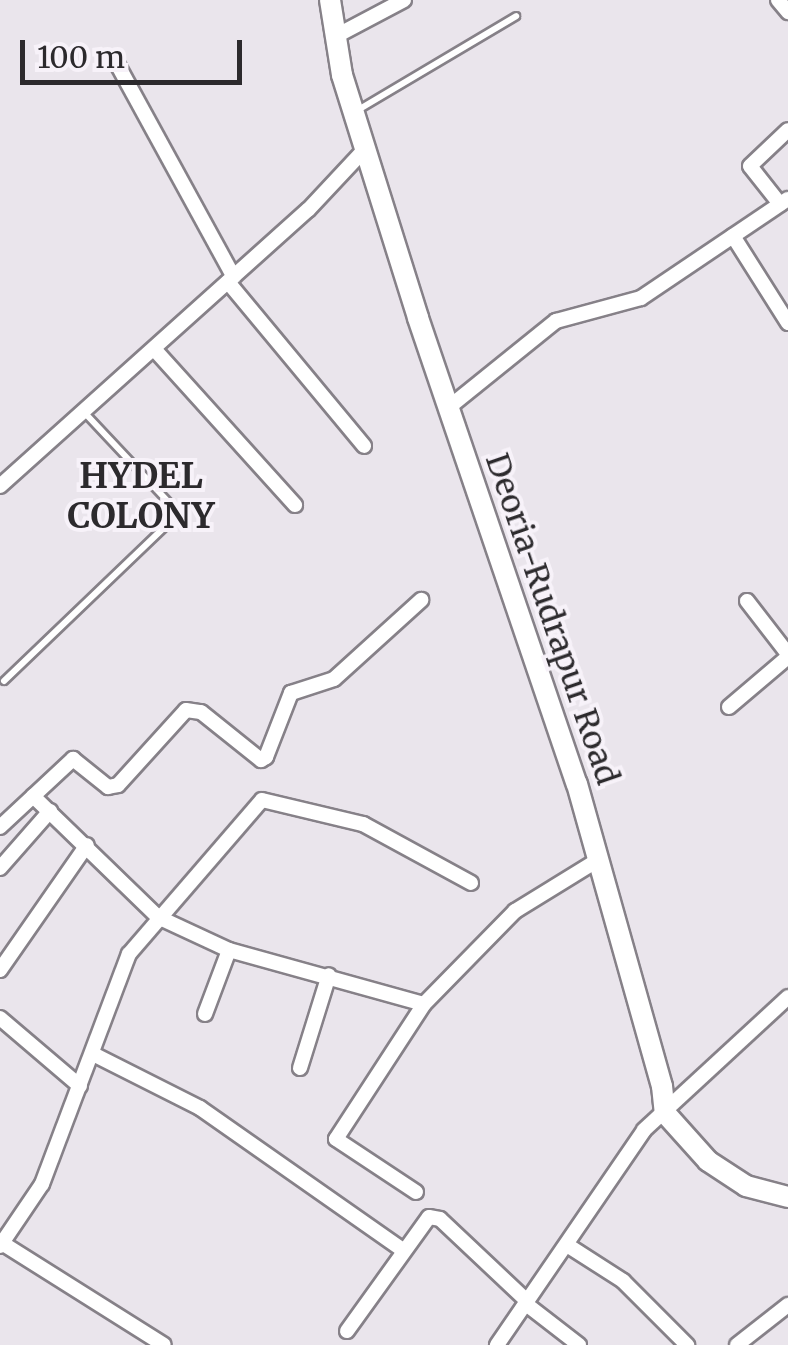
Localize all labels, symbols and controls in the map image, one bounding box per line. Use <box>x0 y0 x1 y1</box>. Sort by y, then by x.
scale bar <box>25 20 248 82</box>
text: 100 m <box>37 38 125 76</box>
street label: Deoria-Rudrapur Road <box>477 448 627 790</box>
district label: HYDEL COLONY <box>67 455 215 537</box>

